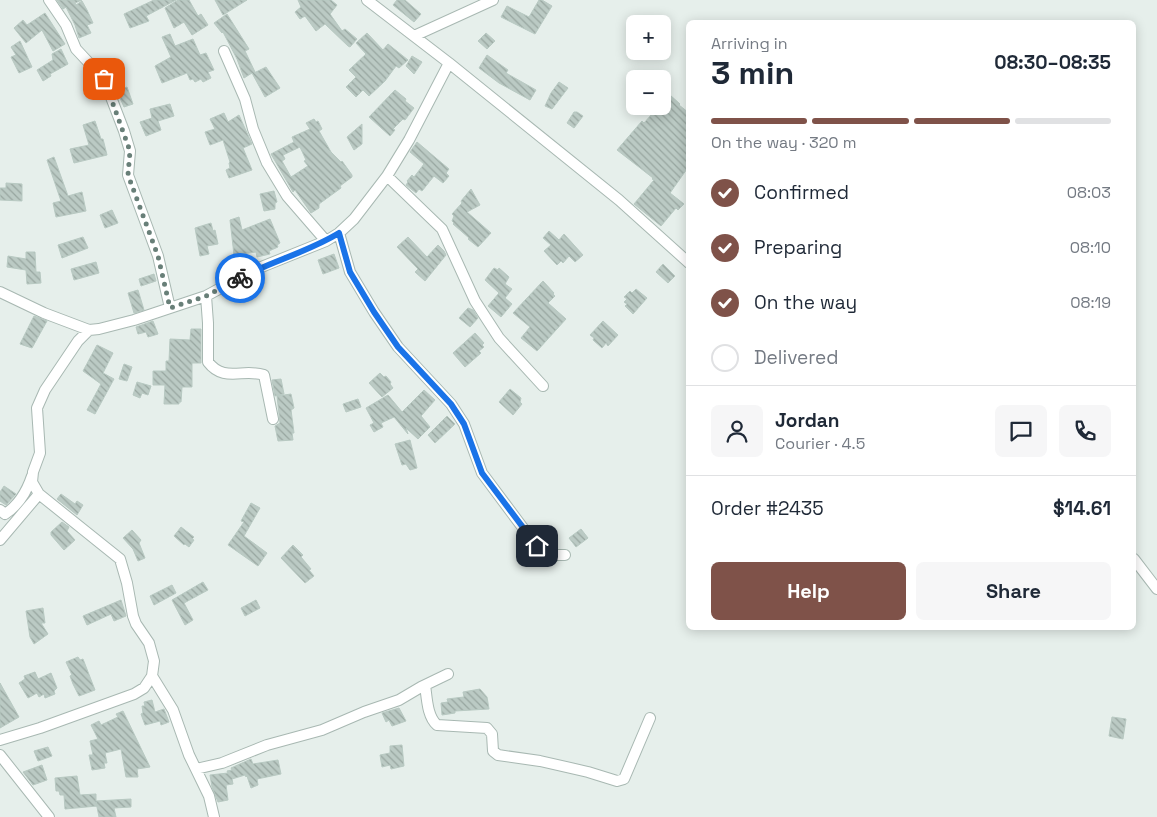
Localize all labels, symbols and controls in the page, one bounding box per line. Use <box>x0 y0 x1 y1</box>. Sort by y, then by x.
map controls <box>626 15 671 115</box>
button: + <box>626 15 671 60</box>
text: Arriving in <box>711 33 788 54</box>
text: 08:30–08:35 <box>994 50 1111 75</box>
text: 3 min <box>711 53 794 93</box>
pin <box>83 58 125 100</box>
icon: bag <box>90 65 118 93</box>
button: − <box>626 70 671 115</box>
text: On the way · 320 m <box>711 132 857 153</box>
icon: check <box>711 179 739 207</box>
text: Confirmed <box>754 180 849 205</box>
text: 08:03 <box>1067 182 1111 203</box>
icon: check <box>711 234 739 262</box>
text: Preparing <box>754 235 842 260</box>
text: 08:10 <box>1070 237 1111 258</box>
courier <box>215 253 265 303</box>
icon: bike <box>226 264 254 292</box>
icon: check <box>711 289 739 317</box>
text: On the way <box>754 290 857 315</box>
text: 08:19 <box>1070 292 1111 313</box>
text: Delivered <box>754 345 839 370</box>
button: person <box>711 405 763 457</box>
button: chat <box>995 405 1047 457</box>
button: phone <box>1059 405 1111 457</box>
text: Jordan <box>775 408 840 433</box>
text: Courier · 4.5 <box>775 433 865 454</box>
text: Order #2435 <box>711 496 824 521</box>
text: $14.61 <box>1053 496 1111 521</box>
pin <box>516 525 558 567</box>
icon: home <box>523 532 551 560</box>
button: Help <box>711 562 906 620</box>
button: Share <box>916 562 1111 620</box>

